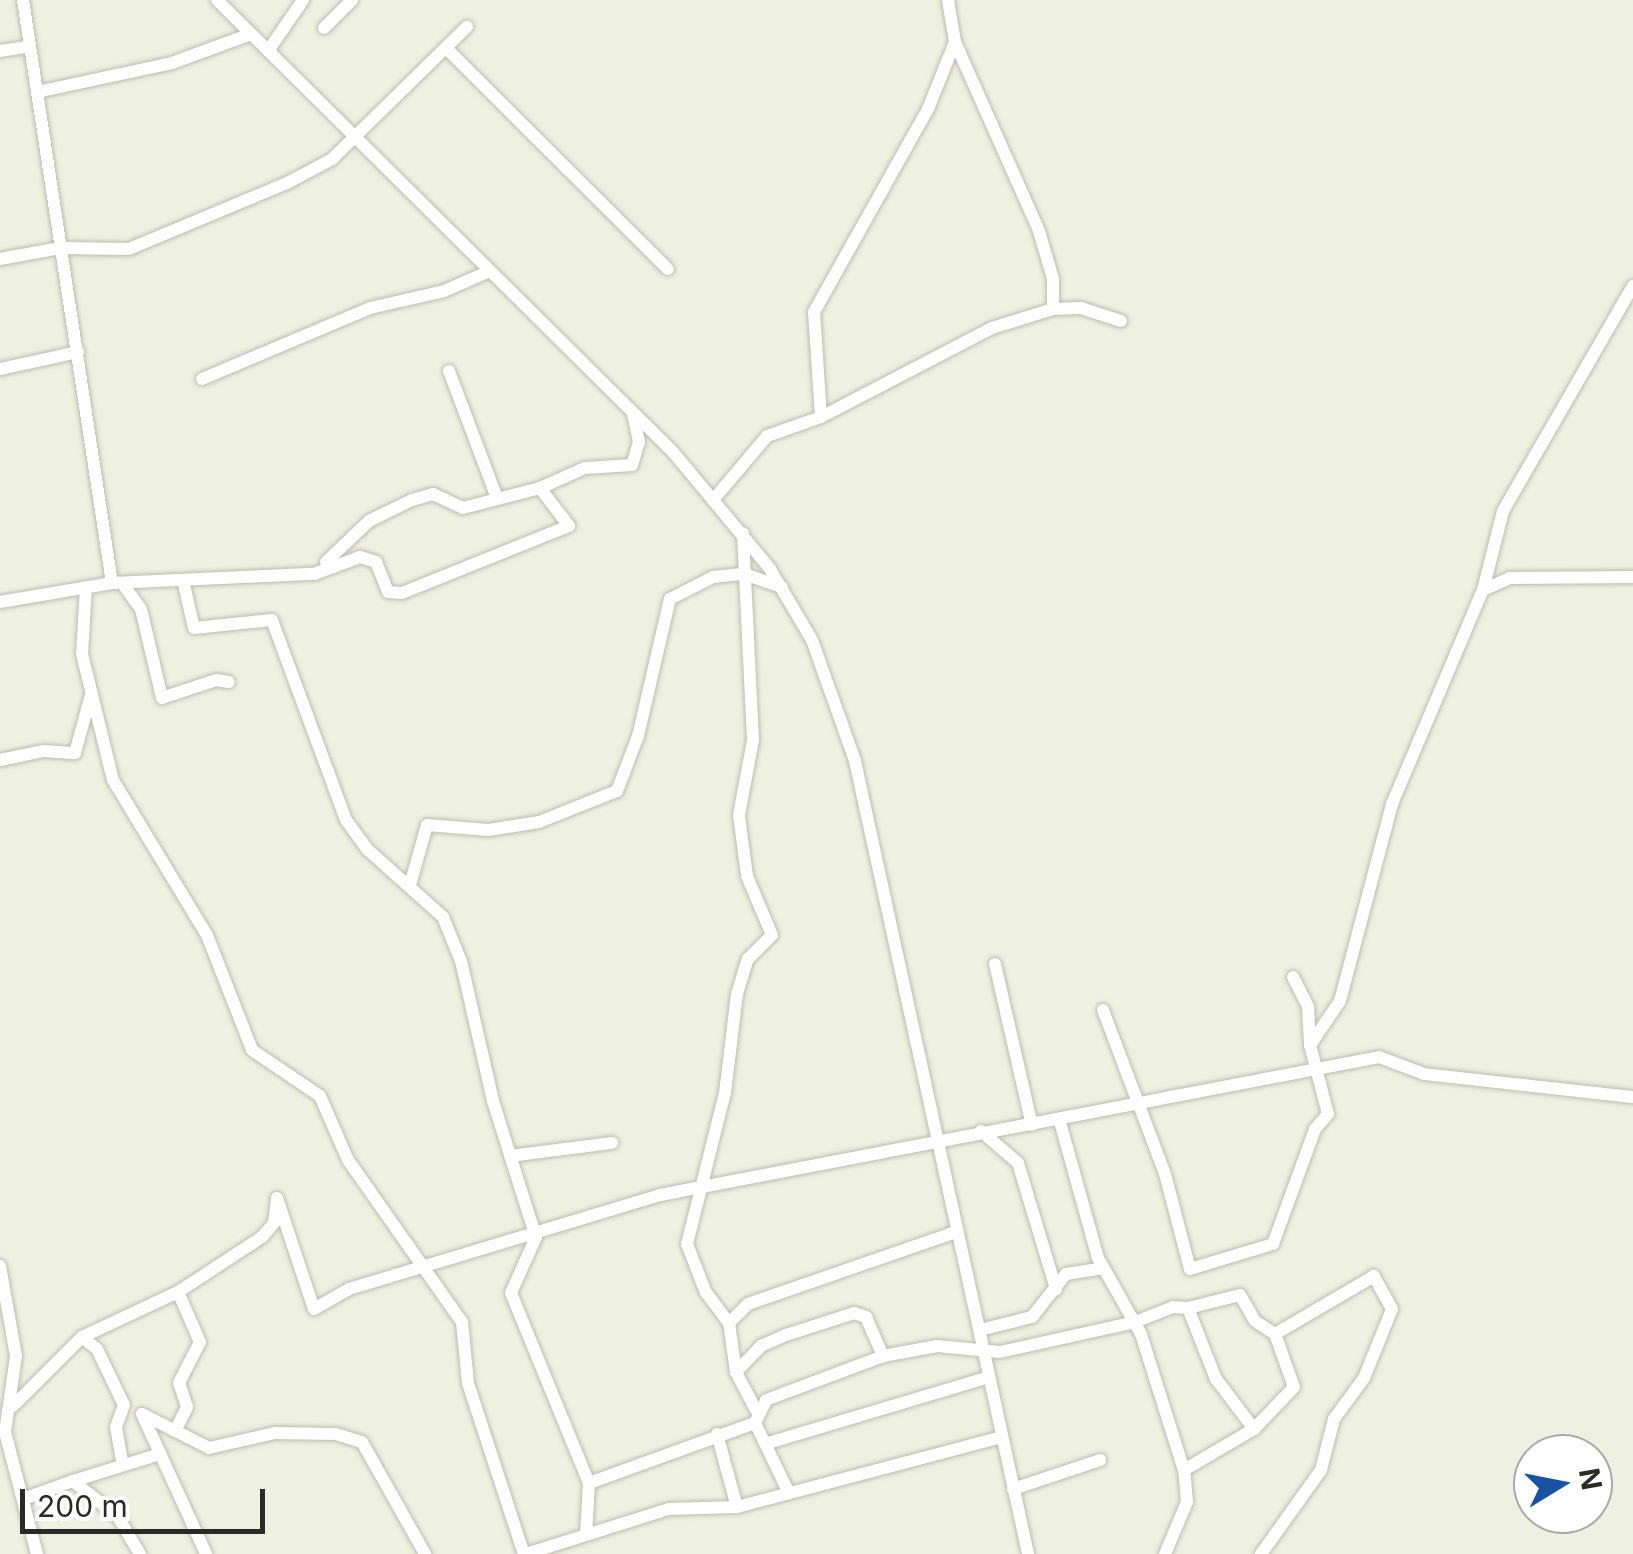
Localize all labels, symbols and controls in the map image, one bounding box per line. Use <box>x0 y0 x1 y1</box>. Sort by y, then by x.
north arrow <box>1513 1434 1613 1534</box>
text: N <box>1572 1466 1609 1493</box>
scale bar <box>25 1469 270 1531</box>
text: 200 m <box>37 1488 128 1524</box>

